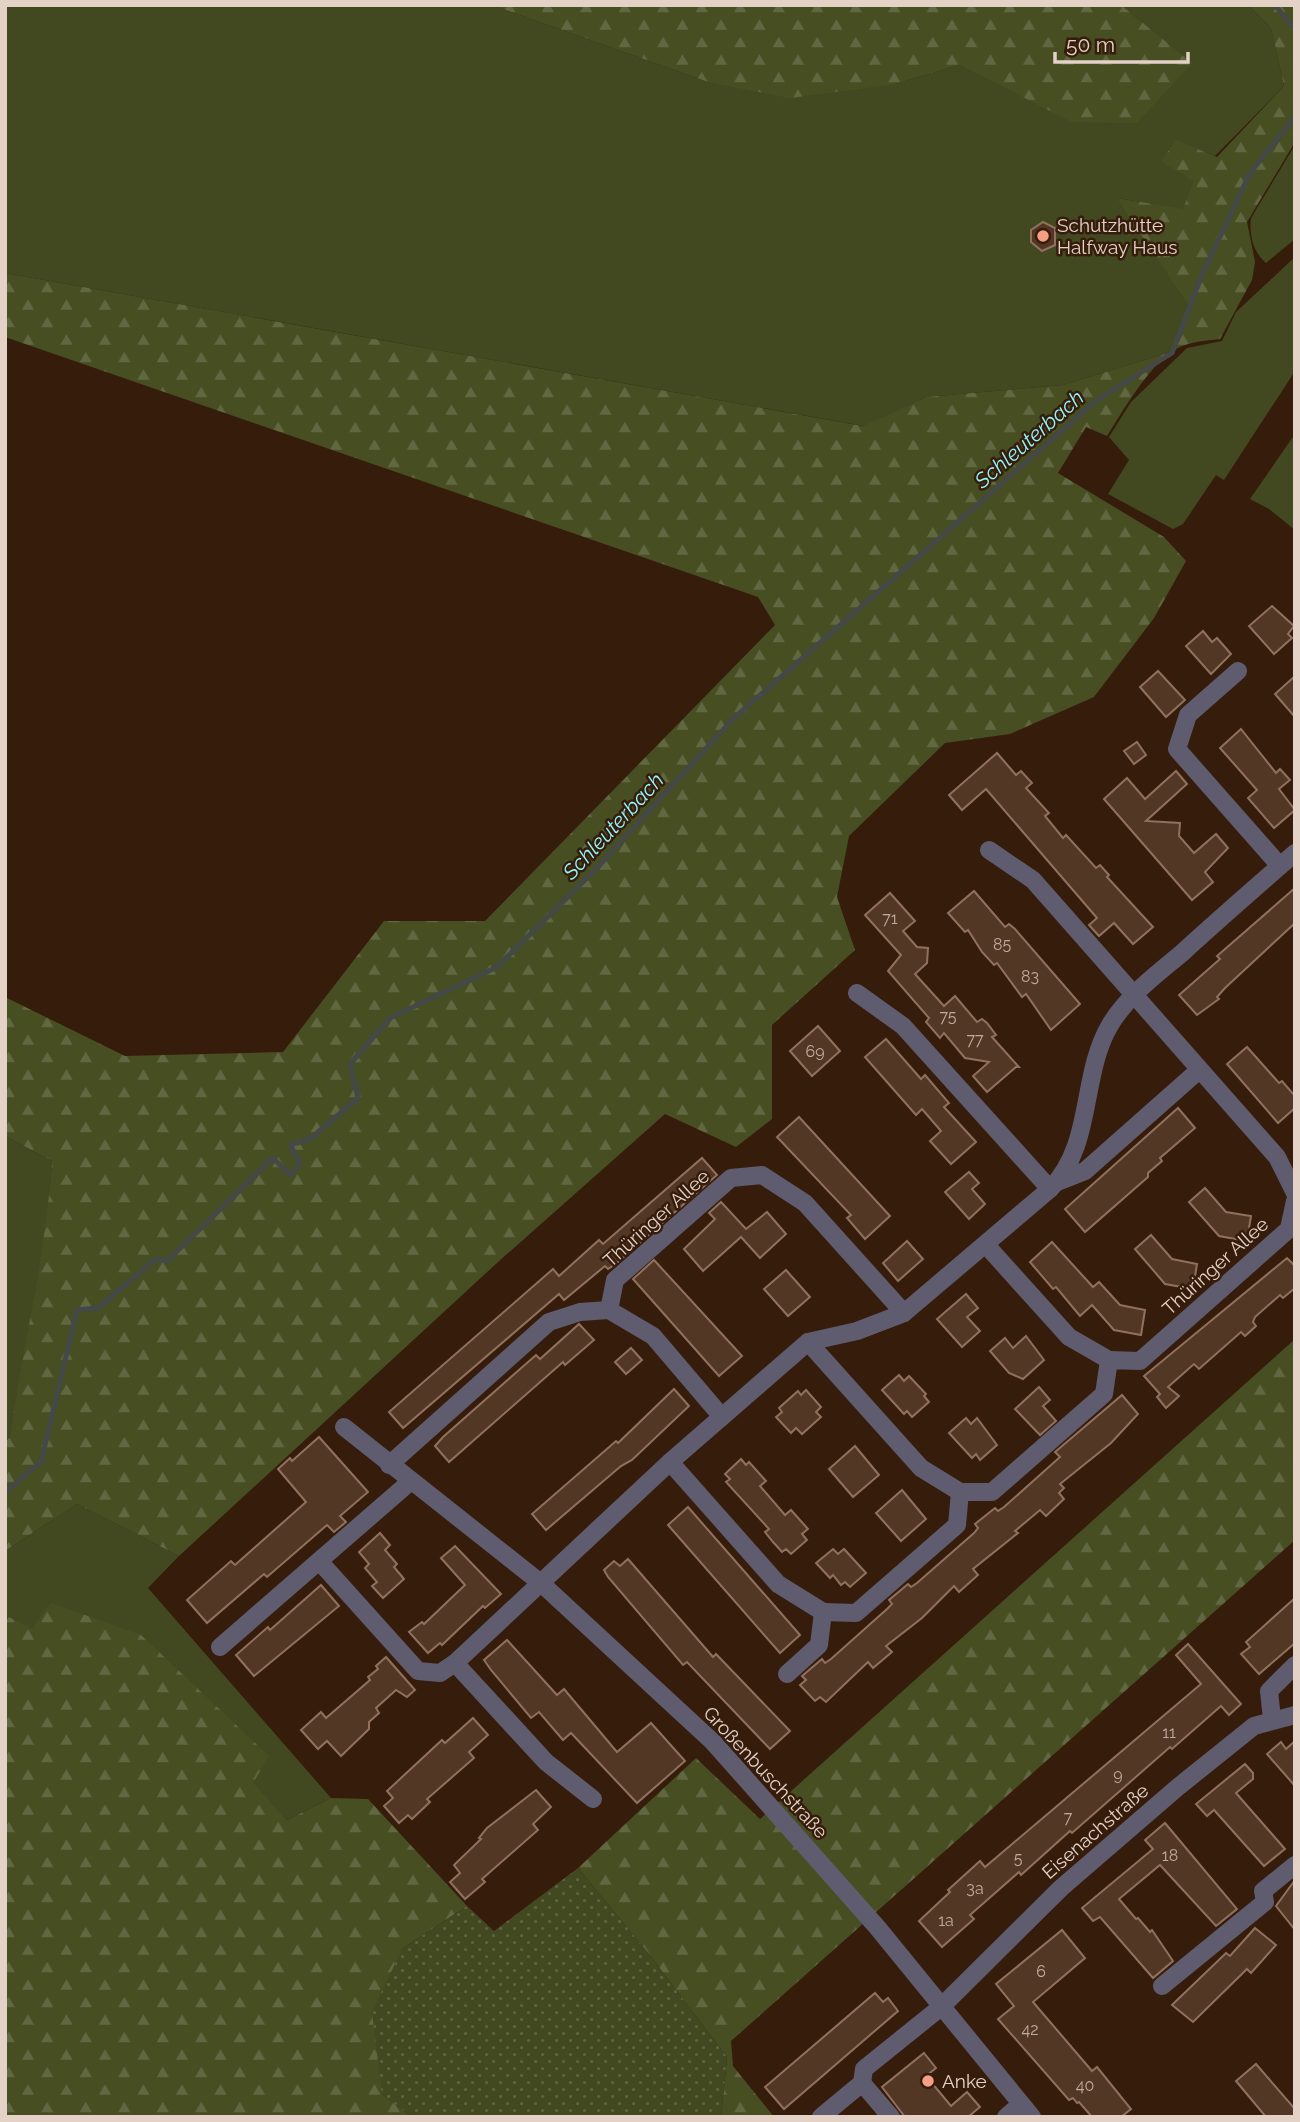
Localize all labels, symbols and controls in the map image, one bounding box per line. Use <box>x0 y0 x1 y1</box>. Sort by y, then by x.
scale bar <box>1055 21 1188 65</box>
text: 50 m <box>1066 32 1115 57</box>
place label: Schutzhütte Halfway Haus <box>1057 214 1177 258</box>
marker: Schutzhütte Halfway Haus <box>1035 228 1051 244</box>
water label: Schleuterbach <box>969 385 1089 494</box>
water label: Schleuterbach <box>557 768 669 885</box>
house number: 71 <box>882 909 898 928</box>
house number: 85 <box>993 935 1011 954</box>
house number: 83 <box>1021 967 1039 986</box>
house number: 75 <box>939 1007 957 1026</box>
house number: 77 <box>966 1030 984 1049</box>
house number: 69 <box>805 1042 825 1061</box>
street label: Thüringer Allee <box>599 1165 713 1271</box>
street label: Thüringer Allee <box>1158 1213 1272 1319</box>
street label: Großenbuschstraße <box>699 1702 833 1842</box>
house number: 11 <box>1162 1723 1176 1742</box>
house number: 9 <box>1113 1765 1123 1784</box>
street label: Eisenachstraße <box>1038 1779 1152 1883</box>
house number: 7 <box>1064 1808 1073 1827</box>
house number: 18 <box>1162 1846 1178 1865</box>
house number: 5 <box>1014 1849 1023 1868</box>
house number: 3a <box>966 1879 984 1898</box>
house number: 1a <box>938 1911 954 1930</box>
house number: 6 <box>1036 1962 1046 1981</box>
house number: 42 <box>1021 2020 1039 2039</box>
place label: Anke <box>942 2070 987 2092</box>
marker: Anke <box>920 2073 936 2089</box>
house number: 40 <box>1076 2076 1094 2095</box>

